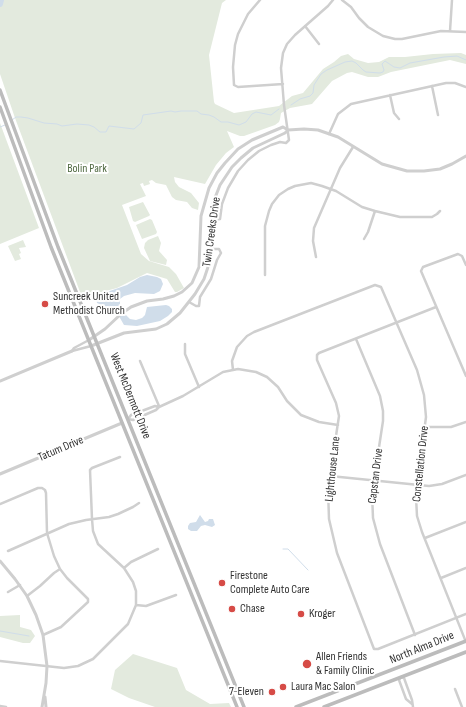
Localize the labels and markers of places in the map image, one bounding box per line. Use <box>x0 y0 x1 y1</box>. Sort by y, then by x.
place label: Suncreek United Methodist Church <box>53 290 125 318</box>
marker: Suncreek United Methodist Church <box>40 299 50 309</box>
place label: Firestone Complete Auto Care <box>230 569 310 597</box>
marker: Firestone Complete Auto Care <box>217 578 227 588</box>
place label: Chase <box>240 602 265 616</box>
marker: Chase <box>227 604 237 614</box>
place label: Kroger <box>309 607 336 621</box>
marker: Kroger <box>296 609 306 619</box>
place label: Allen Friends & Family Clinic <box>316 650 374 678</box>
marker: Allen Friends & Family Clinic <box>301 658 313 670</box>
place label: Laura Mac Salon <box>291 680 355 694</box>
marker: Laura Mac Salon <box>278 682 288 692</box>
place label: 7-Eleven <box>229 685 264 699</box>
marker: 7-Eleven <box>267 687 277 697</box>

